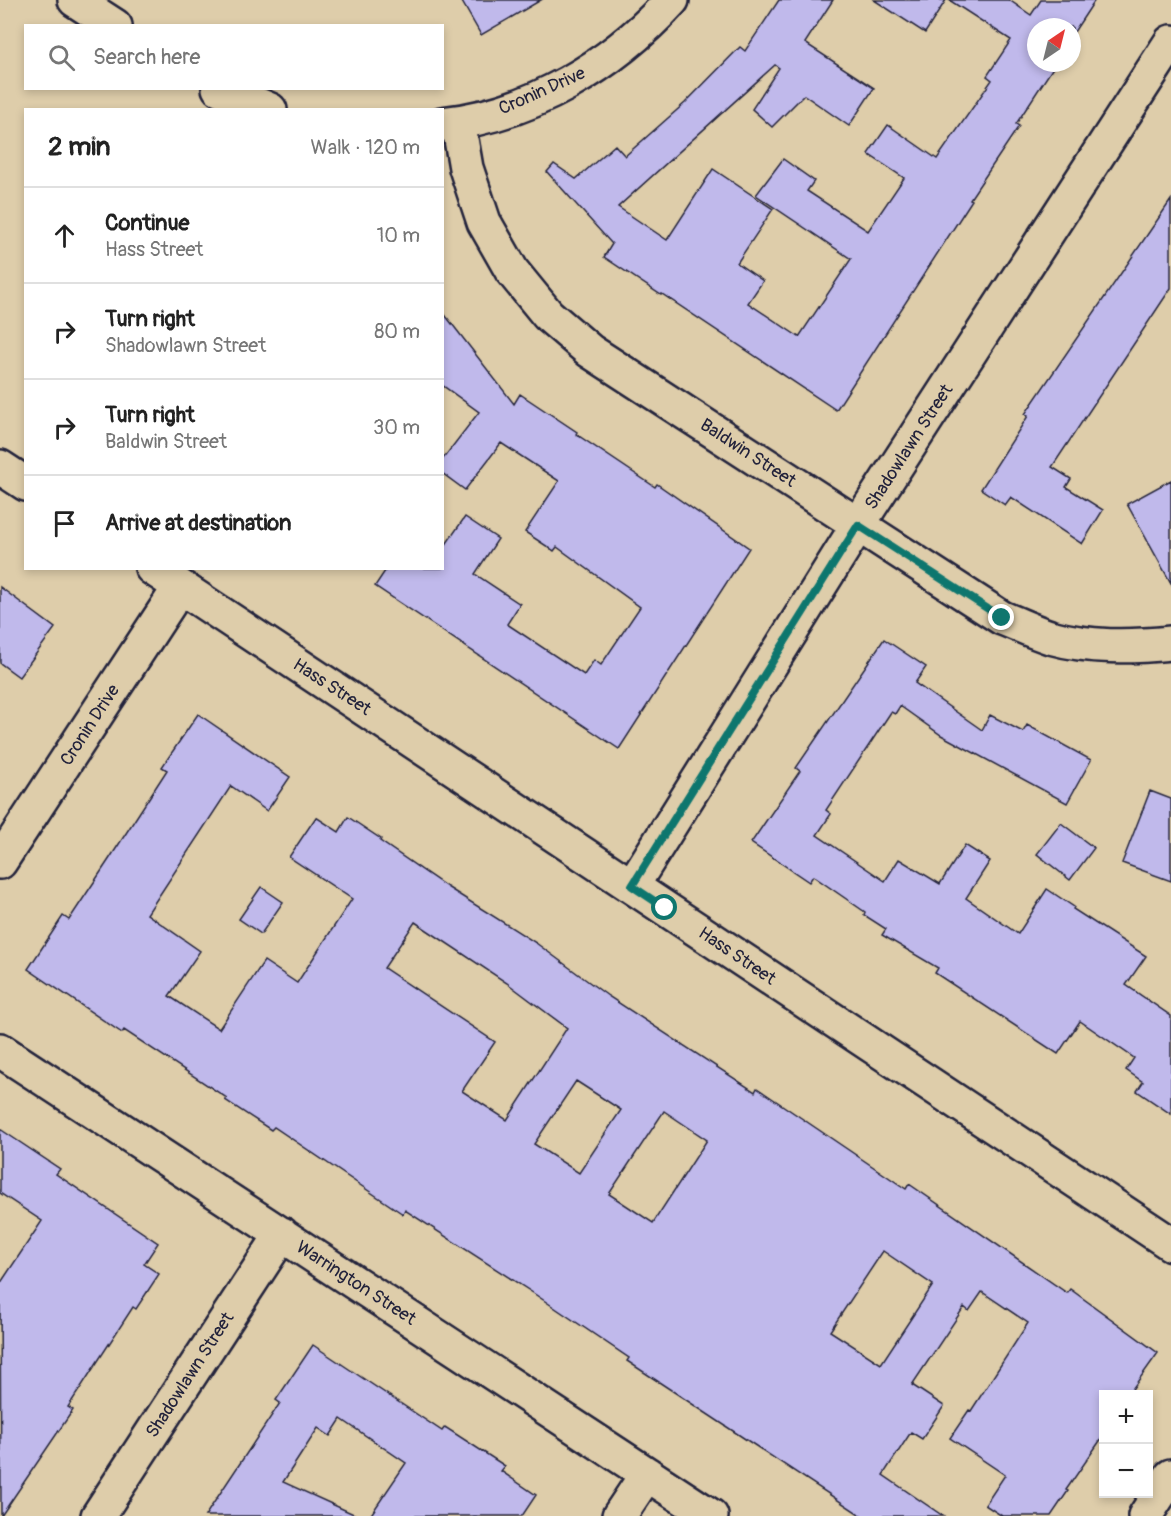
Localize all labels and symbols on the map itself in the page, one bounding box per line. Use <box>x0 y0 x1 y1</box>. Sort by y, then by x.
north arrow <box>1027 18 1081 72</box>
street label: Cronin Drive <box>495 62 589 120</box>
street label: Shadowlawn Street <box>860 379 959 514</box>
street label: Baldwin Street <box>696 413 801 493</box>
route end <box>988 604 1014 630</box>
street label: Hass Street <box>289 653 376 721</box>
street label: Cronin Drive <box>55 680 125 770</box>
route start <box>651 894 677 920</box>
street label: Hass Street <box>694 922 781 991</box>
street label: Warrington Street <box>292 1236 421 1331</box>
street label: Shadowlawn Street <box>141 1307 240 1442</box>

